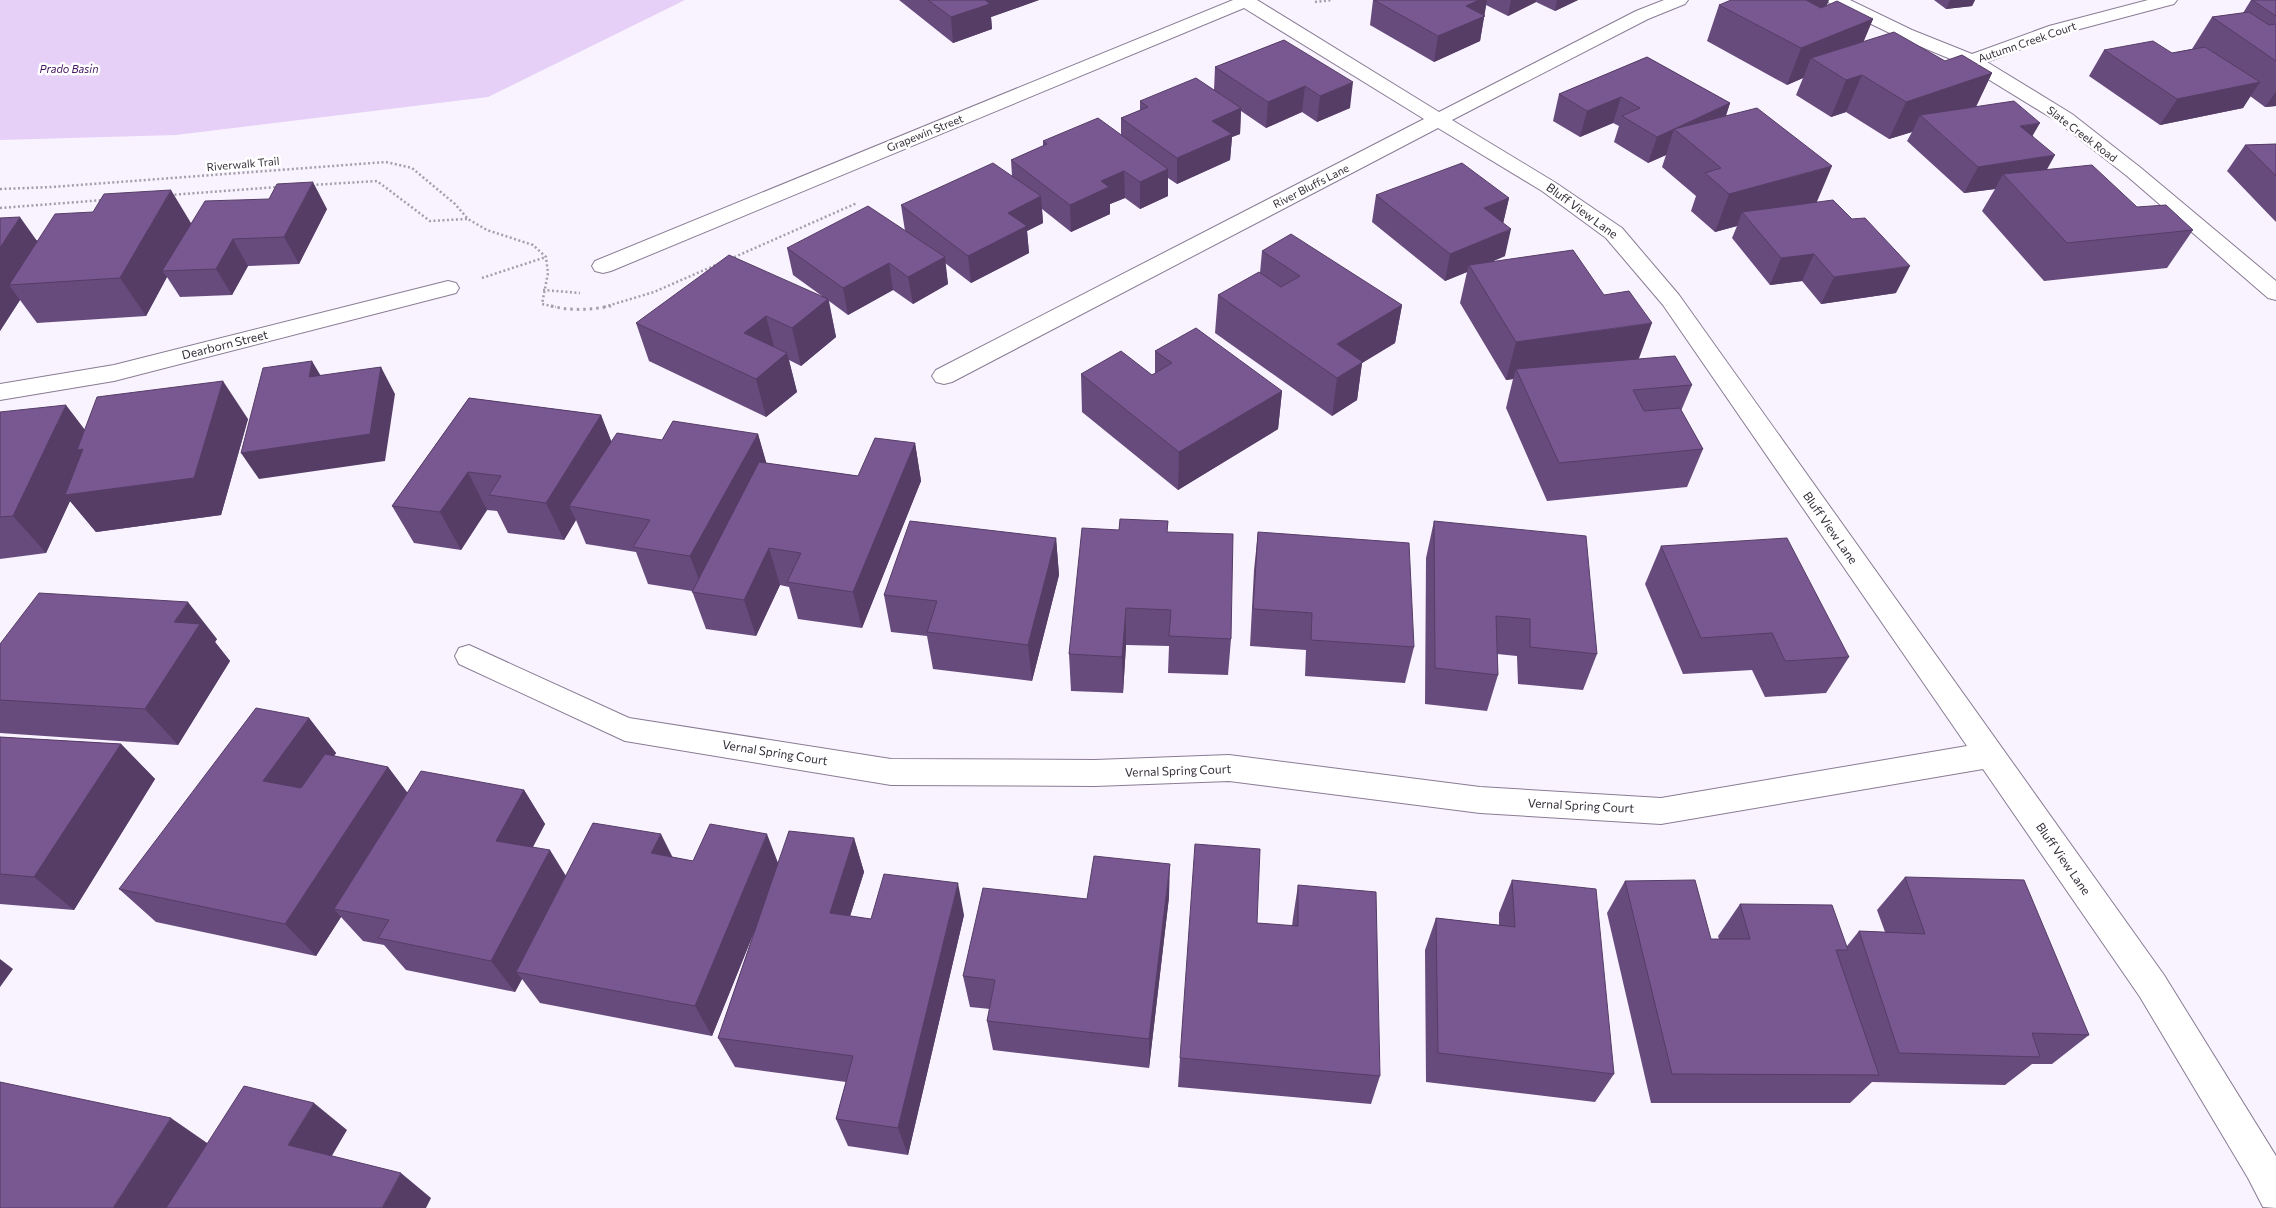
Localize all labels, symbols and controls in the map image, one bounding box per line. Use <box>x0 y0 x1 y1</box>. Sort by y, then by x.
street label: Autumn Creek Court <box>1976 18 2078 64</box>
water label: Prado Basin <box>40 62 98 75</box>
street label: Slate Creek Road <box>2045 103 2120 164</box>
street label: Grapewin Street <box>885 111 965 154</box>
street label: Riverwalk Trail <box>206 154 280 173</box>
street label: River Bluffs Lane <box>1271 161 1351 210</box>
street label: Bluff View Lane <box>1544 180 1621 241</box>
street label: Dearborn Street <box>180 327 269 362</box>
street label: Bluff View Lane <box>1801 489 1861 566</box>
street label: Vernal Spring Court <box>721 737 829 767</box>
street label: Vernal Spring Court <box>1124 761 1232 779</box>
street label: Vernal Spring Court <box>1527 795 1635 815</box>
street label: Bluff View Lane <box>2034 820 2094 897</box>

